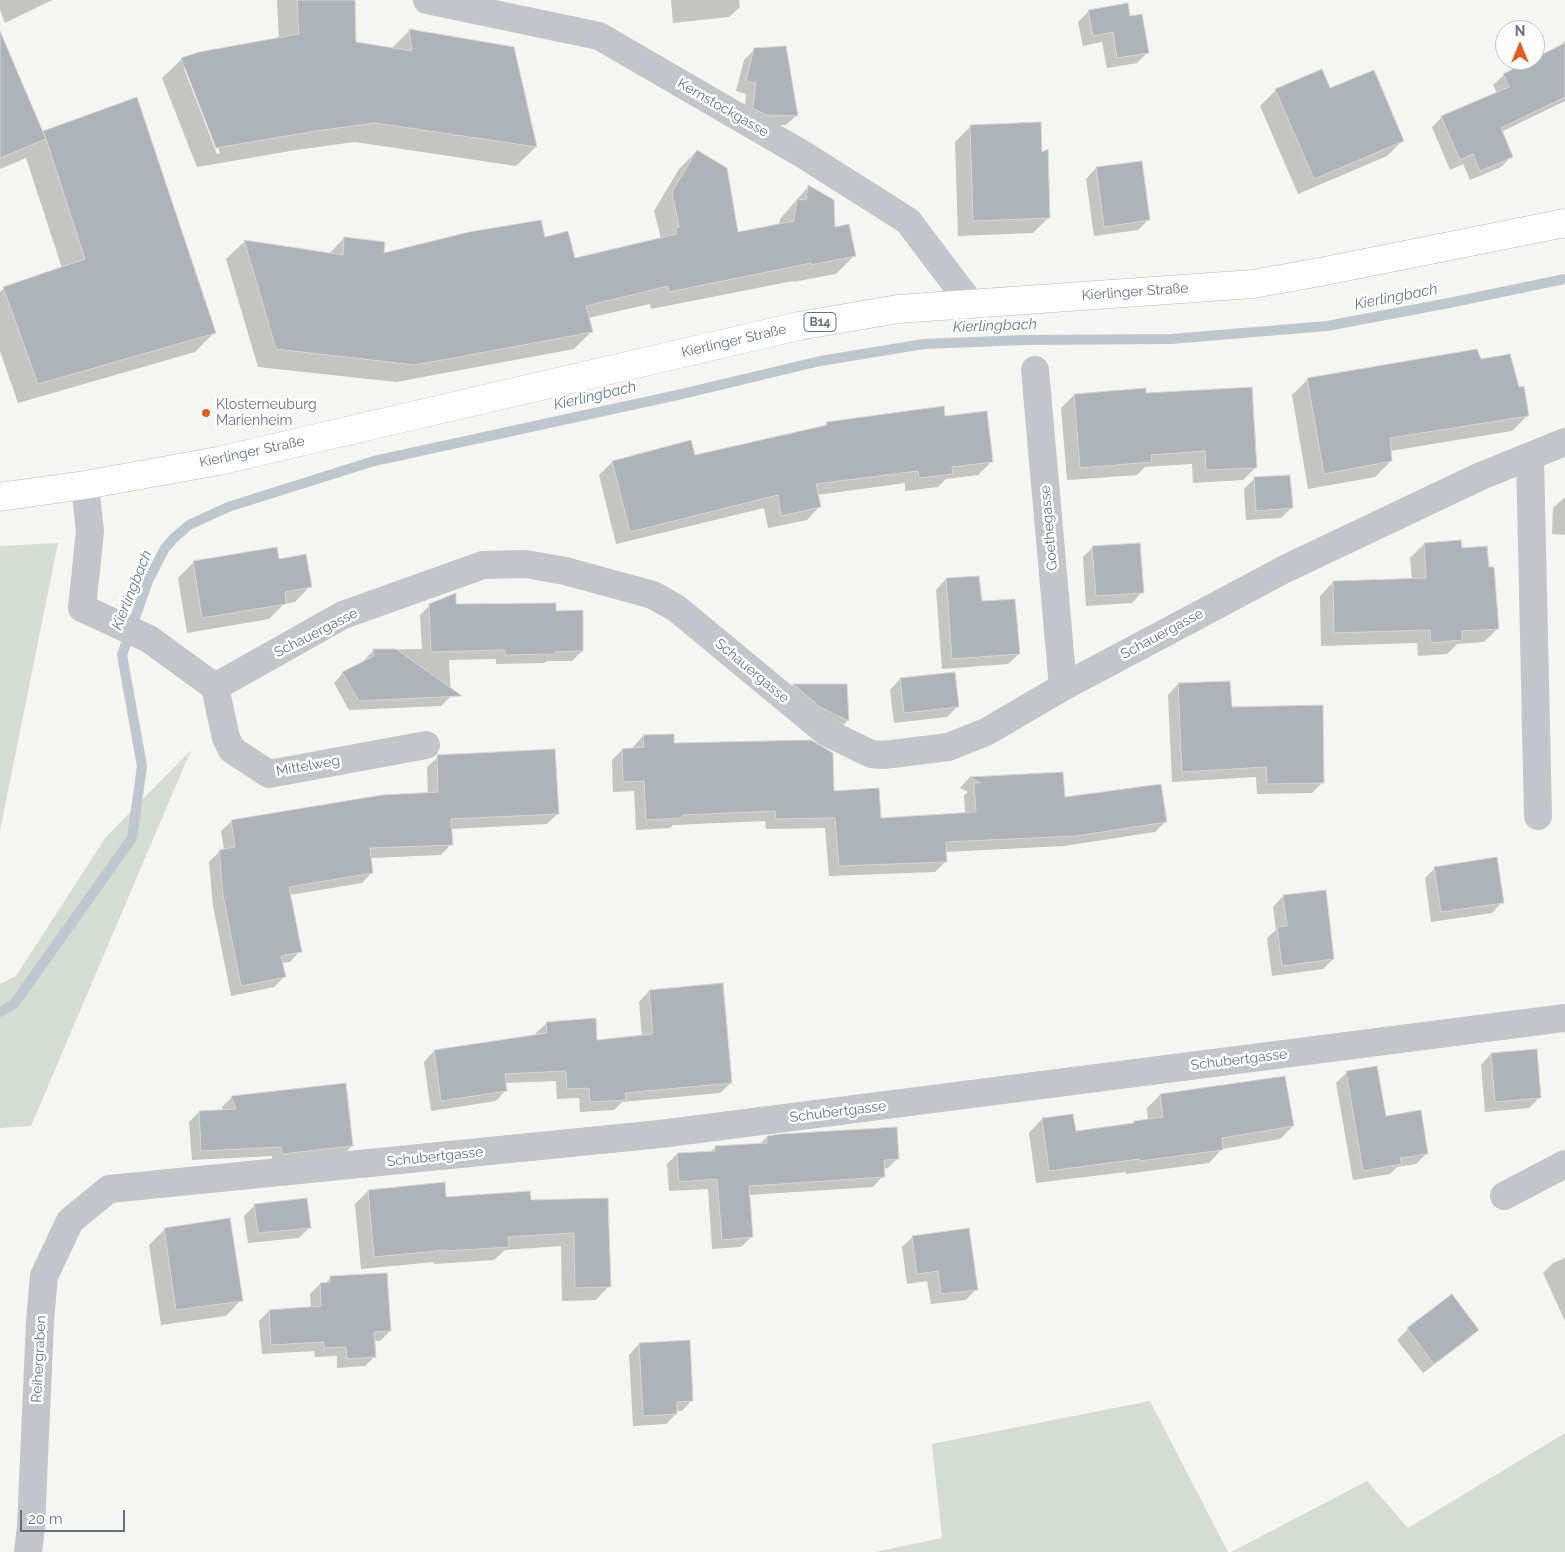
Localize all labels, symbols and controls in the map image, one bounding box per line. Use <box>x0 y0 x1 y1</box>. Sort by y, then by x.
north arrow <box>1495 20 1545 70</box>
text: N <box>1515 23 1525 39</box>
street label: Kernstockgasse <box>675 75 771 141</box>
street label: Kierlinger Straße <box>1081 280 1189 304</box>
water label: Kierlingbach <box>1353 280 1439 314</box>
road number: B14 <box>804 313 836 332</box>
water label: Kierlingbach <box>953 316 1037 336</box>
street label: Kierlinger Straße <box>680 321 788 361</box>
water label: Kierlingbach <box>552 378 638 414</box>
place label: Klosterneuburg Marienheim <box>216 397 317 430</box>
marker: Klosterneuburg Marienheim <box>200 407 212 419</box>
street label: Kierlinger Straße <box>198 433 306 471</box>
street label: Goethegasse <box>1037 485 1061 571</box>
water label: Kierlingbach <box>108 548 156 632</box>
street label: Schauergasse <box>272 605 360 661</box>
street label: Schauergasse <box>1118 605 1206 663</box>
street label: Schauergasse <box>712 635 792 707</box>
street label: Mittelweg <box>275 752 341 780</box>
street label: Schubertgasse <box>1190 1046 1288 1074</box>
street label: Schubertgasse <box>789 1098 887 1126</box>
street label: Schubertgasse <box>386 1144 484 1170</box>
street label: Reihergraben <box>28 1315 50 1403</box>
scale bar <box>22 1500 128 1532</box>
text: 20 m <box>28 1510 63 1528</box>

